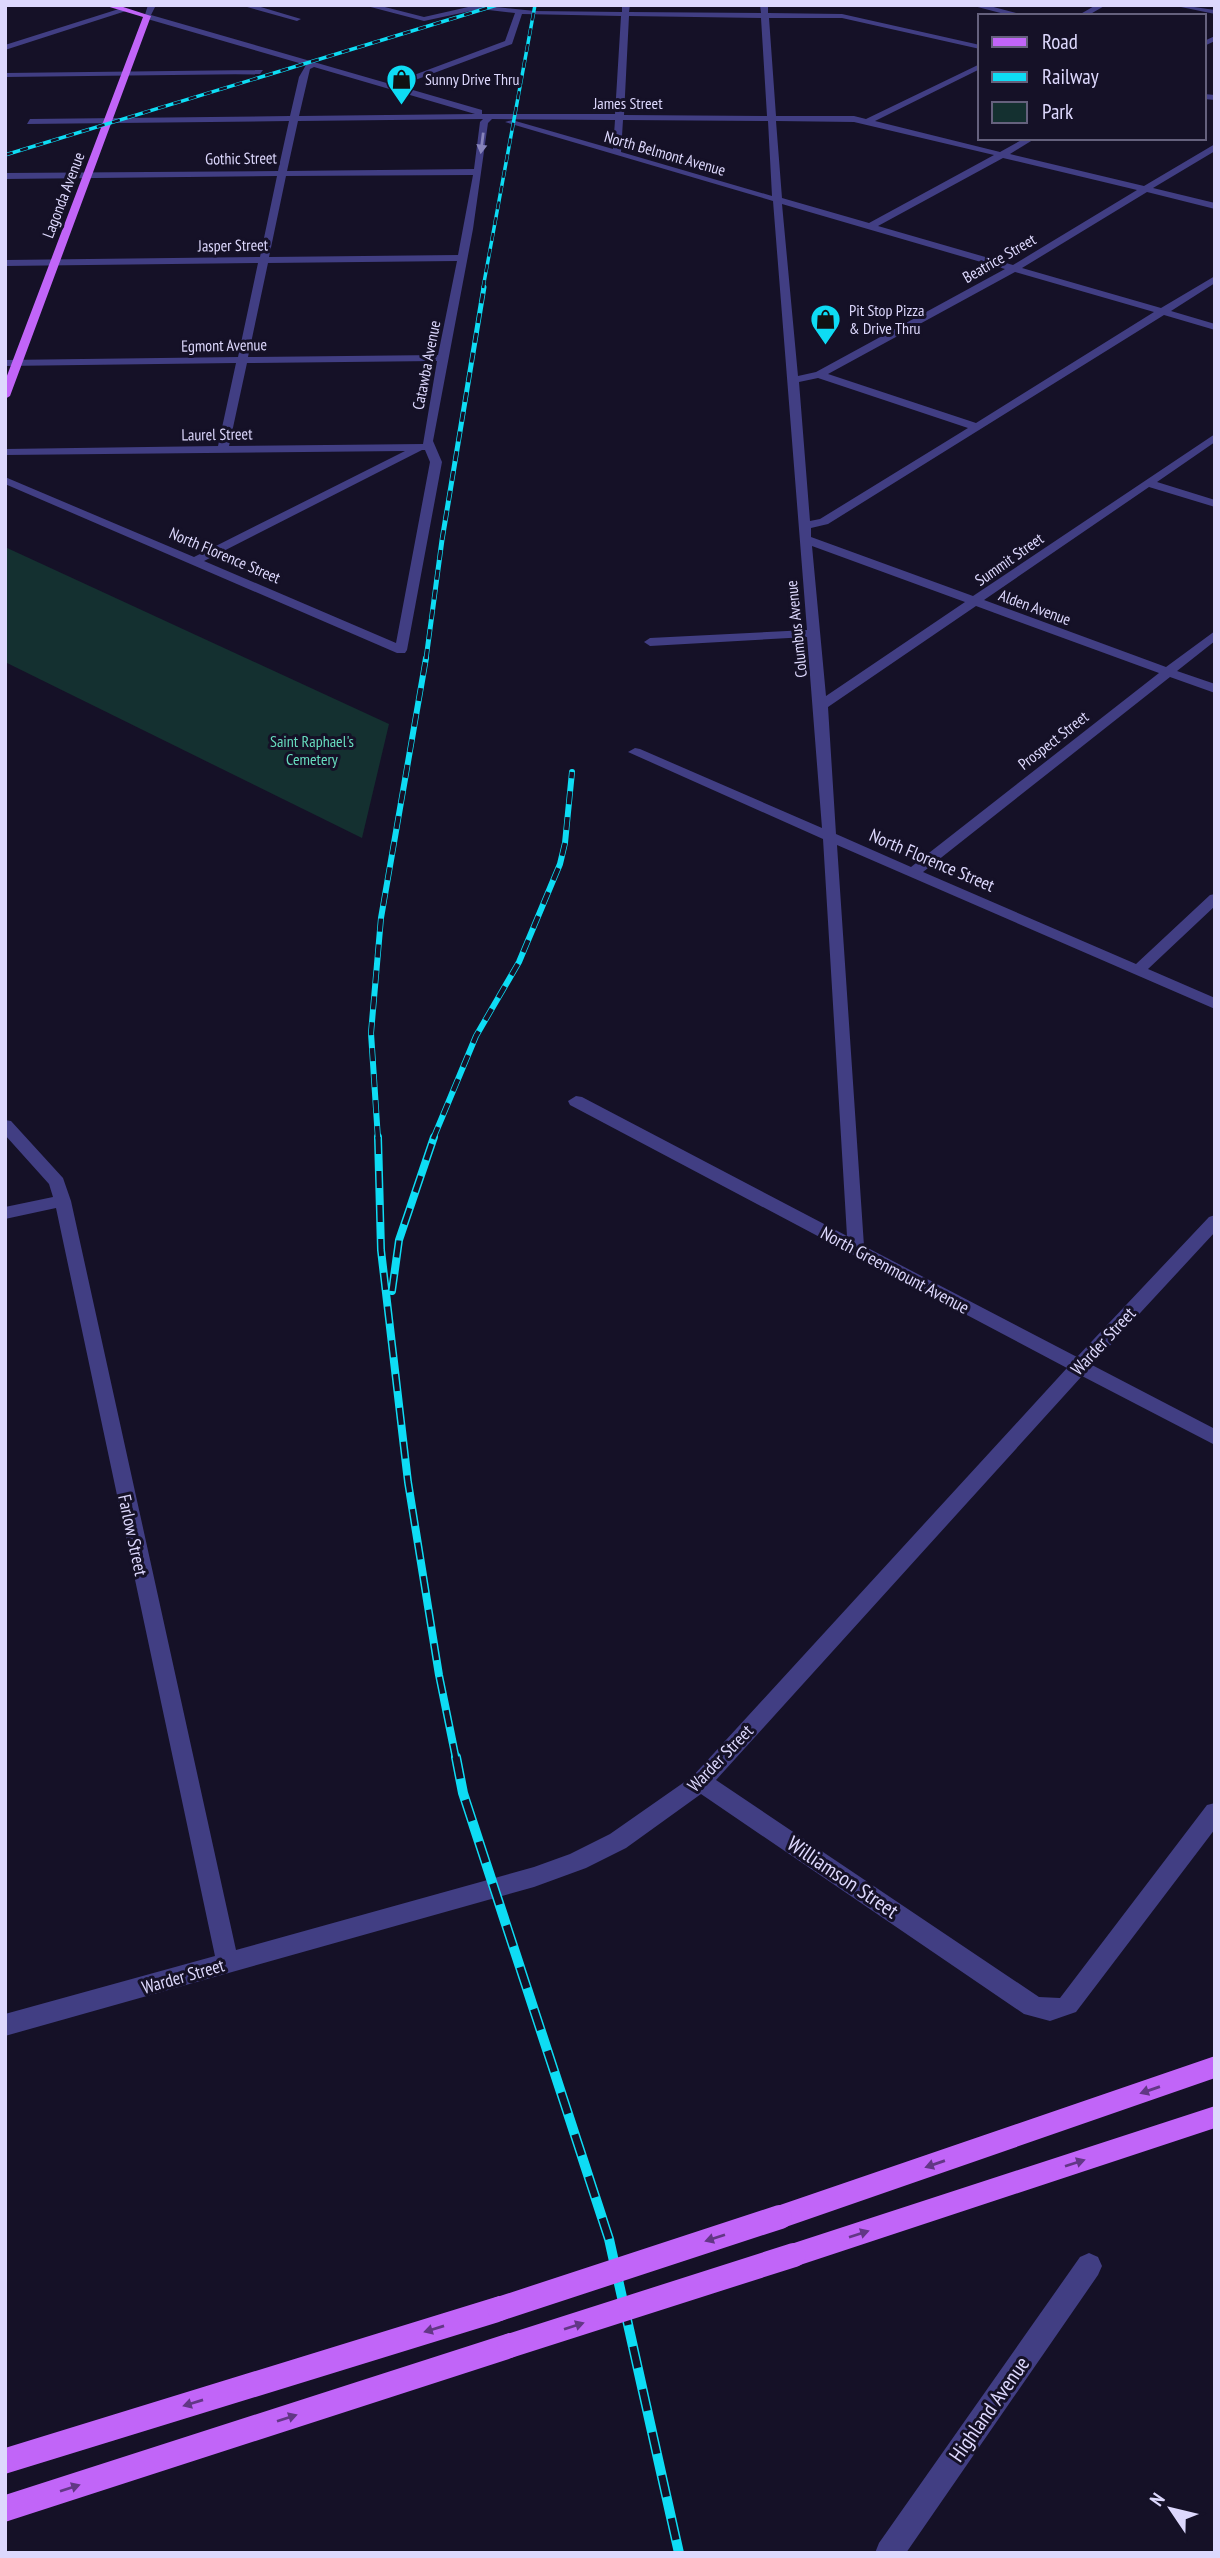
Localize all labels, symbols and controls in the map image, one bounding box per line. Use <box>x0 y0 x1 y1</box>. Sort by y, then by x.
legend <box>978 14 1206 140</box>
text: Road <box>1042 28 1078 55</box>
shop icon: Sunny Drive Thru <box>385 62 419 106</box>
text: Railway <box>1042 63 1099 90</box>
place label: Sunny Drive Thru <box>425 69 519 89</box>
street label: James Street <box>592 93 663 113</box>
text: Park <box>1042 98 1073 125</box>
street label: North Belmont Avenue <box>602 126 728 180</box>
one-way arrow <box>477 132 488 154</box>
street label: Gothic Street <box>205 147 278 169</box>
street label: Lagonda Avenue <box>37 149 89 241</box>
street label: Beatrice Street <box>959 229 1040 287</box>
street label: Jasper Street <box>197 234 269 256</box>
place label: Pit Stop Pizza & Drive Thru <box>849 300 924 338</box>
shop icon: Pit Stop Pizza & Drive Thru <box>809 302 843 346</box>
street label: Catawba Avenue <box>408 319 444 411</box>
street label: Egmont Avenue <box>181 334 267 356</box>
street label: Laurel Street <box>181 423 253 445</box>
street label: North Florence Street <box>166 523 284 588</box>
street label: Summit Street <box>971 528 1048 590</box>
street label: Columbus Avenue <box>781 579 811 679</box>
street label: Alden Avenue <box>996 585 1074 629</box>
street label: Prospect Street <box>1014 706 1093 774</box>
park label: Saint Raphael's Cemetery <box>270 731 354 769</box>
street label: North Florence Street <box>866 823 998 897</box>
street label: North Greenmount Avenue <box>817 1221 973 1319</box>
street label: Warder Street <box>1066 1302 1140 1380</box>
street label: Farlow Street <box>113 1492 153 1578</box>
street label: Warder Street <box>682 1719 758 1797</box>
street label: Williamson Street <box>782 1830 904 1924</box>
street label: Warder Street <box>139 1953 227 1999</box>
one-way arrow <box>1140 2085 1161 2096</box>
one-way arrow <box>1065 2157 1086 2167</box>
one-way arrow <box>924 2159 945 2169</box>
one-way arrow <box>848 2228 869 2238</box>
one-way arrow <box>705 2233 726 2244</box>
one-way arrow <box>564 2320 585 2330</box>
one-way arrow <box>423 2324 444 2334</box>
street label: Highland Avenue <box>943 2351 1035 2467</box>
one-way arrow <box>182 2399 203 2409</box>
one-way arrow <box>276 2412 297 2423</box>
north arrow <box>1136 2474 1206 2544</box>
one-way arrow <box>60 2482 81 2493</box>
text: N <box>1144 2488 1170 2510</box>

